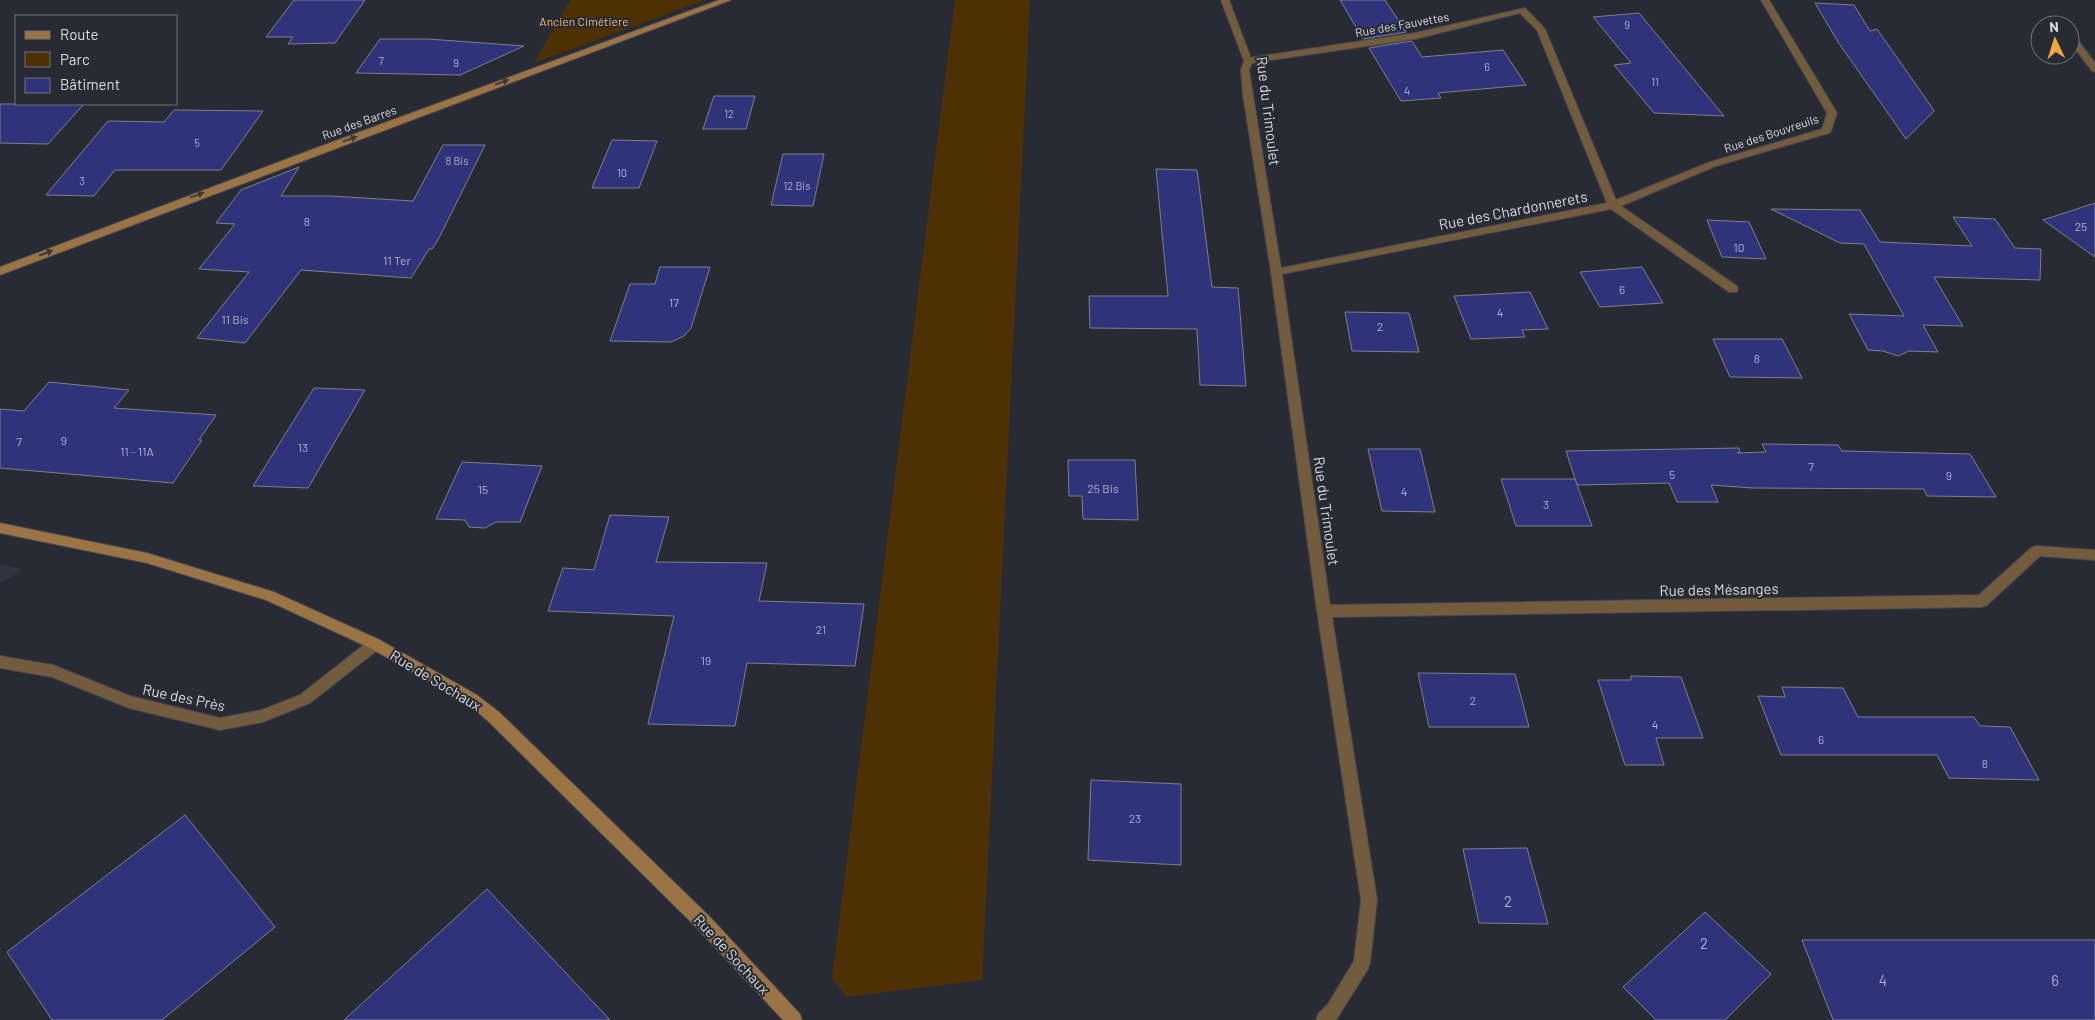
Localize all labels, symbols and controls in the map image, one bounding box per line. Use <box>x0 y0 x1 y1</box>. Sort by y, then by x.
street label: Rue des Fauvettes <box>1354 9 1450 39</box>
park label: Ancien Cimétiere <box>539 14 629 28</box>
legend <box>15 15 178 105</box>
north arrow <box>2030 15 2080 65</box>
house number: 9 <box>1624 18 1630 31</box>
text: N <box>2049 18 2059 35</box>
text: Route <box>60 25 99 43</box>
text: Parc <box>60 50 90 68</box>
house number: 7 <box>378 54 384 67</box>
street label: Rue du Trimoulet <box>1253 55 1285 167</box>
house number: 9 <box>453 56 459 69</box>
house number: 6 <box>1484 60 1490 73</box>
text: Bâtiment <box>60 75 120 93</box>
house number: 11 <box>1651 75 1659 88</box>
one-way arrow <box>495 78 510 86</box>
house number: 4 <box>1404 84 1410 97</box>
street label: Rue des Barres <box>320 102 398 142</box>
house number: 12 <box>724 107 734 120</box>
street label: Rue des Bouvreuils <box>1722 111 1820 155</box>
one-way arrow <box>342 135 357 142</box>
house number: 5 <box>194 136 200 149</box>
house number: 8 Bis <box>446 154 468 167</box>
house number: 10 <box>617 166 627 179</box>
house number: 3 <box>79 174 85 187</box>
house number: 12 Bis <box>784 179 810 192</box>
street label: Rue des Chardonnerets <box>1437 187 1589 233</box>
one-way arrow <box>190 191 205 198</box>
house number: 8 <box>304 214 310 228</box>
house number: 25 <box>2075 219 2087 233</box>
house number: 10 <box>1734 240 1744 254</box>
one-way arrow <box>38 249 53 256</box>
house number: 11 Ter <box>383 253 411 267</box>
house number: 6 <box>1619 282 1625 296</box>
house number: 17 <box>669 295 679 309</box>
house number: 4 <box>1497 305 1503 319</box>
house number: 11 Bis <box>221 312 249 326</box>
house number: 2 <box>1377 319 1383 333</box>
house number: 8 <box>1754 351 1760 365</box>
house number: 9 <box>61 433 67 447</box>
house number: 7 <box>16 434 22 448</box>
house number: 13 <box>298 440 308 454</box>
house number: 11 - 11A <box>120 444 154 458</box>
street label: Rue du Trimoulet <box>1310 455 1344 567</box>
house number: 7 <box>1808 459 1814 473</box>
house number: 5 <box>1669 467 1675 481</box>
house number: 9 <box>1946 468 1952 482</box>
house number: 25 Bis <box>1087 481 1119 495</box>
house number: 15 <box>478 482 488 496</box>
house number: 4 <box>1401 484 1407 498</box>
house number: 3 <box>1543 497 1549 511</box>
street label: Rue des Mésanges <box>1659 579 1779 599</box>
house number: 21 <box>816 622 826 636</box>
street label: Rue de Sochaux <box>387 646 485 714</box>
house number: 19 <box>701 653 711 667</box>
street label: Rue des Près <box>141 679 227 715</box>
house number: 2 <box>1470 693 1476 707</box>
house number: 4 <box>1652 717 1658 731</box>
house number: 6 <box>1818 732 1824 746</box>
house number: 8 <box>1982 756 1988 770</box>
house number: 23 <box>1129 811 1141 825</box>
house number: 2 <box>1504 892 1512 910</box>
street label: Rue de Sochaux <box>690 910 774 998</box>
house number: 2 <box>1700 934 1708 952</box>
house number: 4 <box>1879 971 1887 989</box>
house number: 6 <box>2051 971 2059 989</box>

